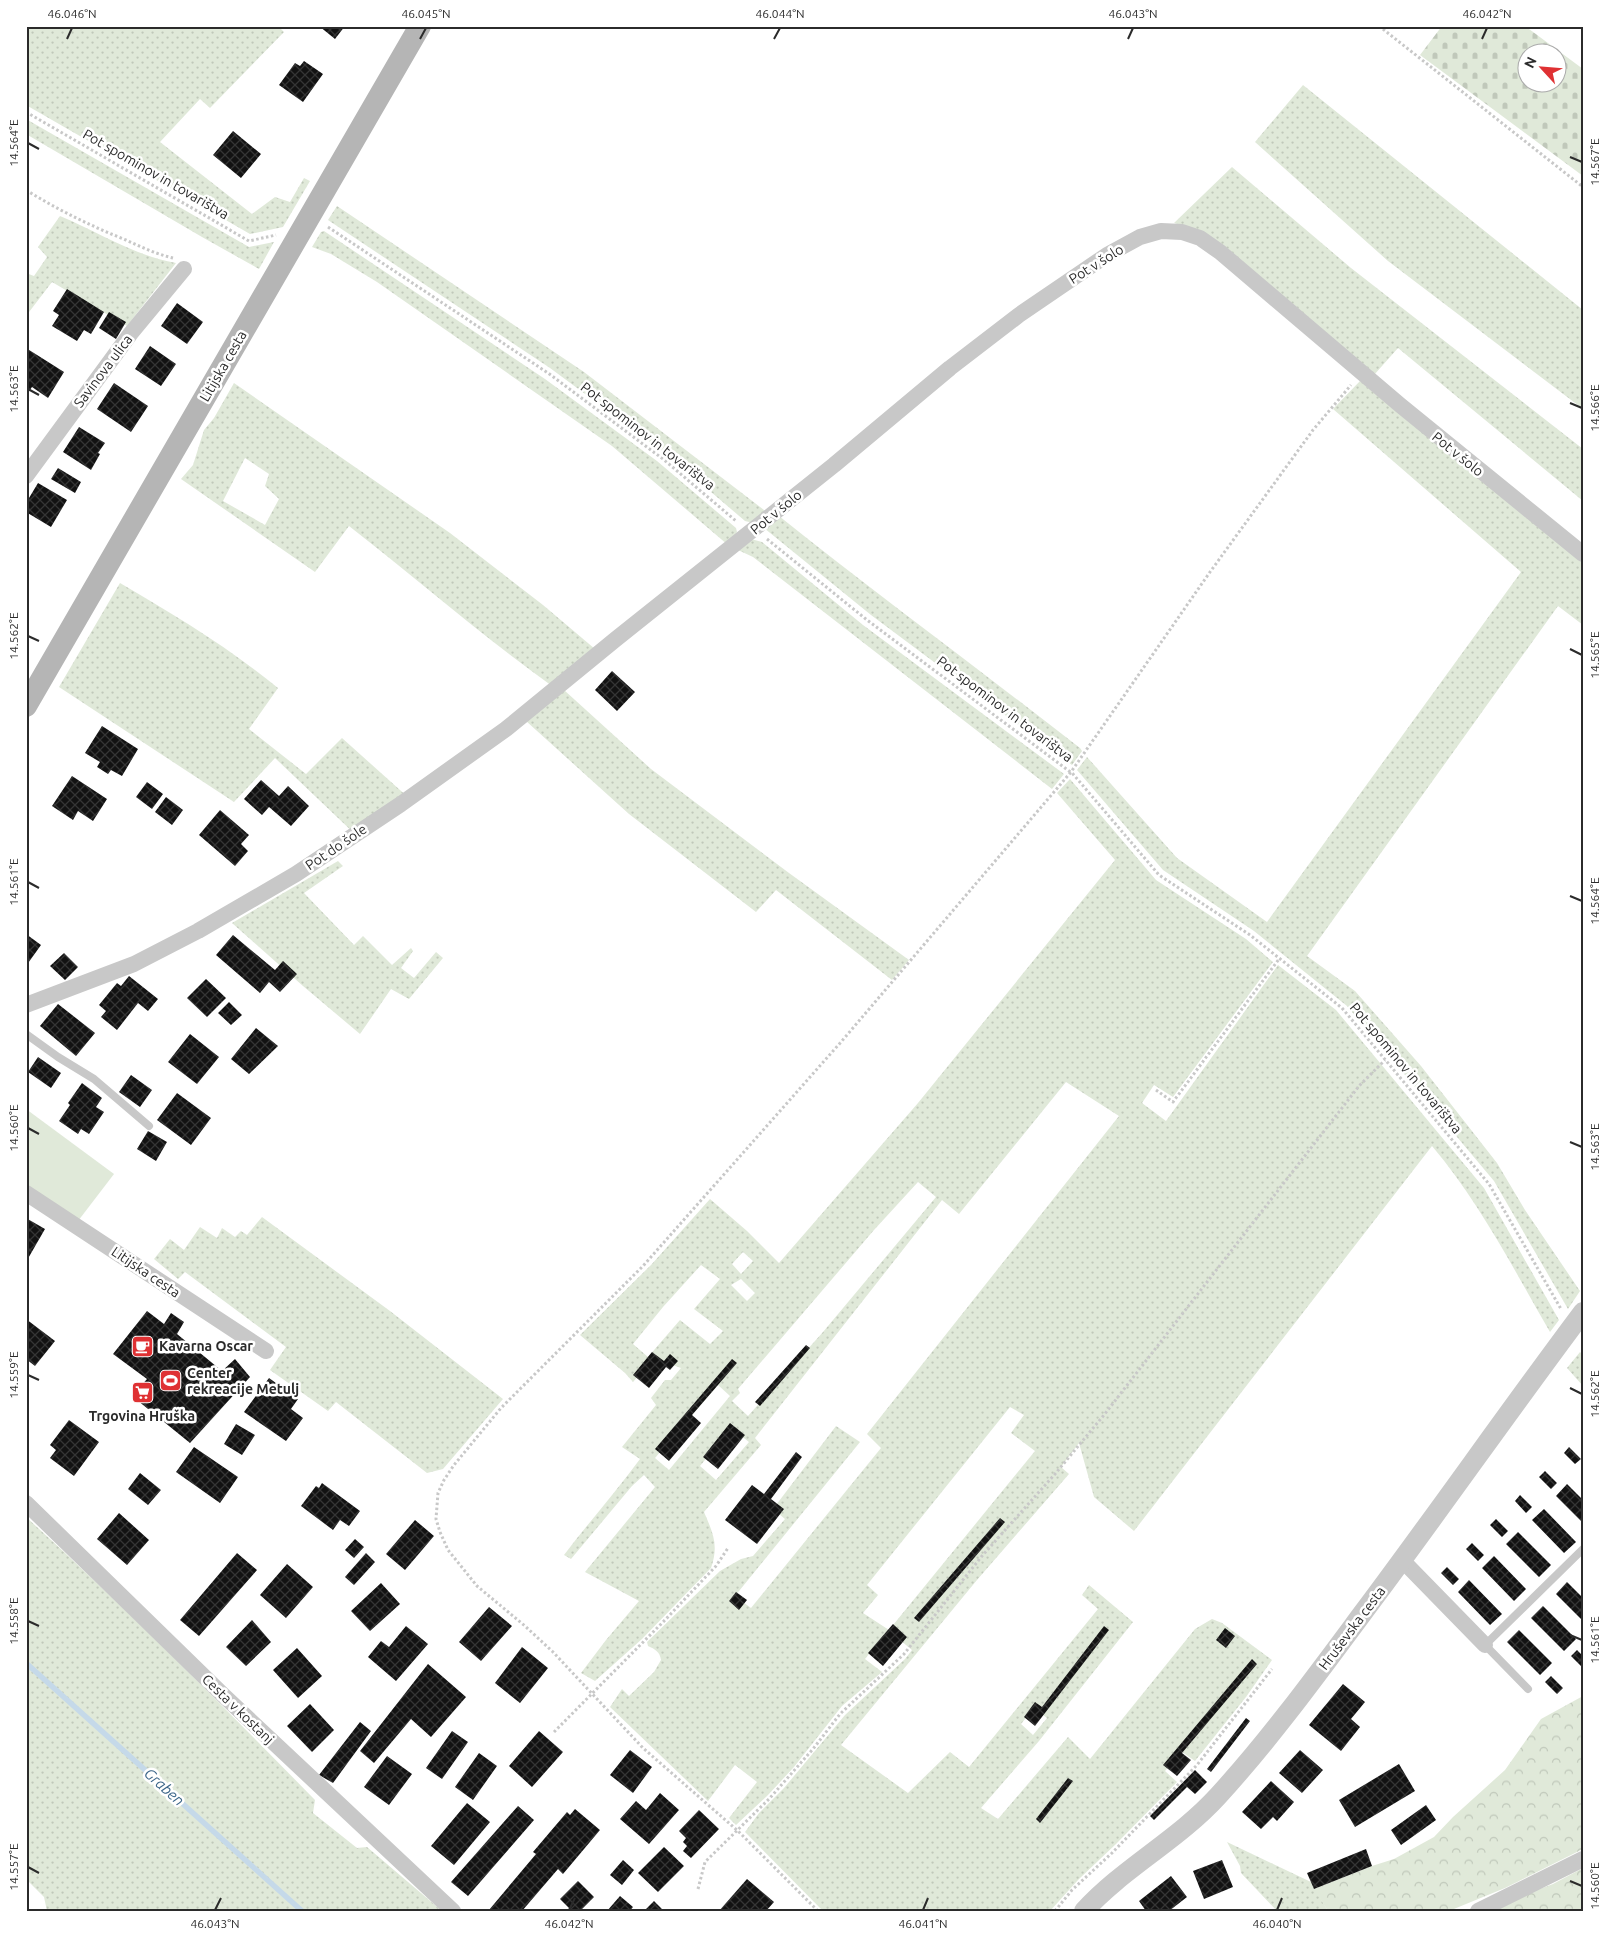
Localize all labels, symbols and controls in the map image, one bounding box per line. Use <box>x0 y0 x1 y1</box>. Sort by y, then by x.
text: 46.046°N <box>47 7 97 20</box>
text: 46.045°N <box>401 7 451 20</box>
text: 46.044°N <box>755 7 805 20</box>
text: 46.043°N <box>1108 7 1158 20</box>
text: 46.042°N <box>1462 7 1512 20</box>
north arrow <box>1516 42 1566 92</box>
text: N <box>1521 54 1540 71</box>
text: 14.564°E <box>7 119 20 167</box>
street label: Pot spominov in tovarištva <box>80 126 232 222</box>
text: 14.567°E <box>1588 138 1601 186</box>
street label: Pot v šolo <box>1066 241 1126 287</box>
street label: Litijska cesta <box>196 328 250 404</box>
street label: Savinova ulica <box>70 331 136 411</box>
text: 14.563°E <box>7 365 20 413</box>
street label: Pot spominov in tovarištva <box>578 379 718 493</box>
text: 14.566°E <box>1588 384 1601 432</box>
street label: Pot v šolo <box>1429 429 1487 479</box>
street label: Pot v šolo <box>747 487 805 537</box>
text: 14.562°E <box>7 612 20 660</box>
text: 14.565°E <box>1588 631 1601 679</box>
street label: Pot spominov in tovarištva <box>934 653 1076 765</box>
street label: Pot do šole <box>302 821 370 873</box>
text: 14.561°E <box>7 858 20 906</box>
text: 14.564°E <box>1588 877 1601 925</box>
street label: Pot spominov in tovarištva <box>1347 999 1465 1137</box>
text: 14.560°E <box>7 1104 20 1152</box>
text: 14.563°E <box>1588 1123 1601 1171</box>
street label: Litijska cesta <box>109 1243 183 1301</box>
cafe icon: Kavarna Oscar <box>131 1334 155 1358</box>
place label: Kavarna Oscar <box>159 1338 253 1354</box>
text: 14.559°E <box>7 1351 20 1399</box>
place label: Center rekreacije Metulj <box>187 1365 299 1397</box>
sports icon: Center rekreacije Metulj <box>159 1369 183 1393</box>
text: 14.562°E <box>1588 1370 1601 1418</box>
supermarket icon: Trgovina Hruška <box>130 1381 154 1405</box>
place label: Trgovina Hruška <box>89 1408 195 1424</box>
street label: Hruševska cesta <box>1315 1583 1389 1673</box>
text: 14.558°E <box>7 1597 20 1645</box>
text: 14.561°E <box>1588 1616 1601 1664</box>
street label: Cesta v kostanj <box>199 1671 277 1747</box>
water label: Graben <box>141 1764 188 1809</box>
text: 14.557°E <box>7 1843 20 1891</box>
text: 14.560°E <box>1588 1862 1601 1910</box>
text: 46.043°N <box>190 1917 240 1930</box>
text: 46.042°N <box>544 1917 594 1930</box>
text: 46.041°N <box>898 1917 948 1930</box>
text: 46.040°N <box>1252 1917 1302 1930</box>

